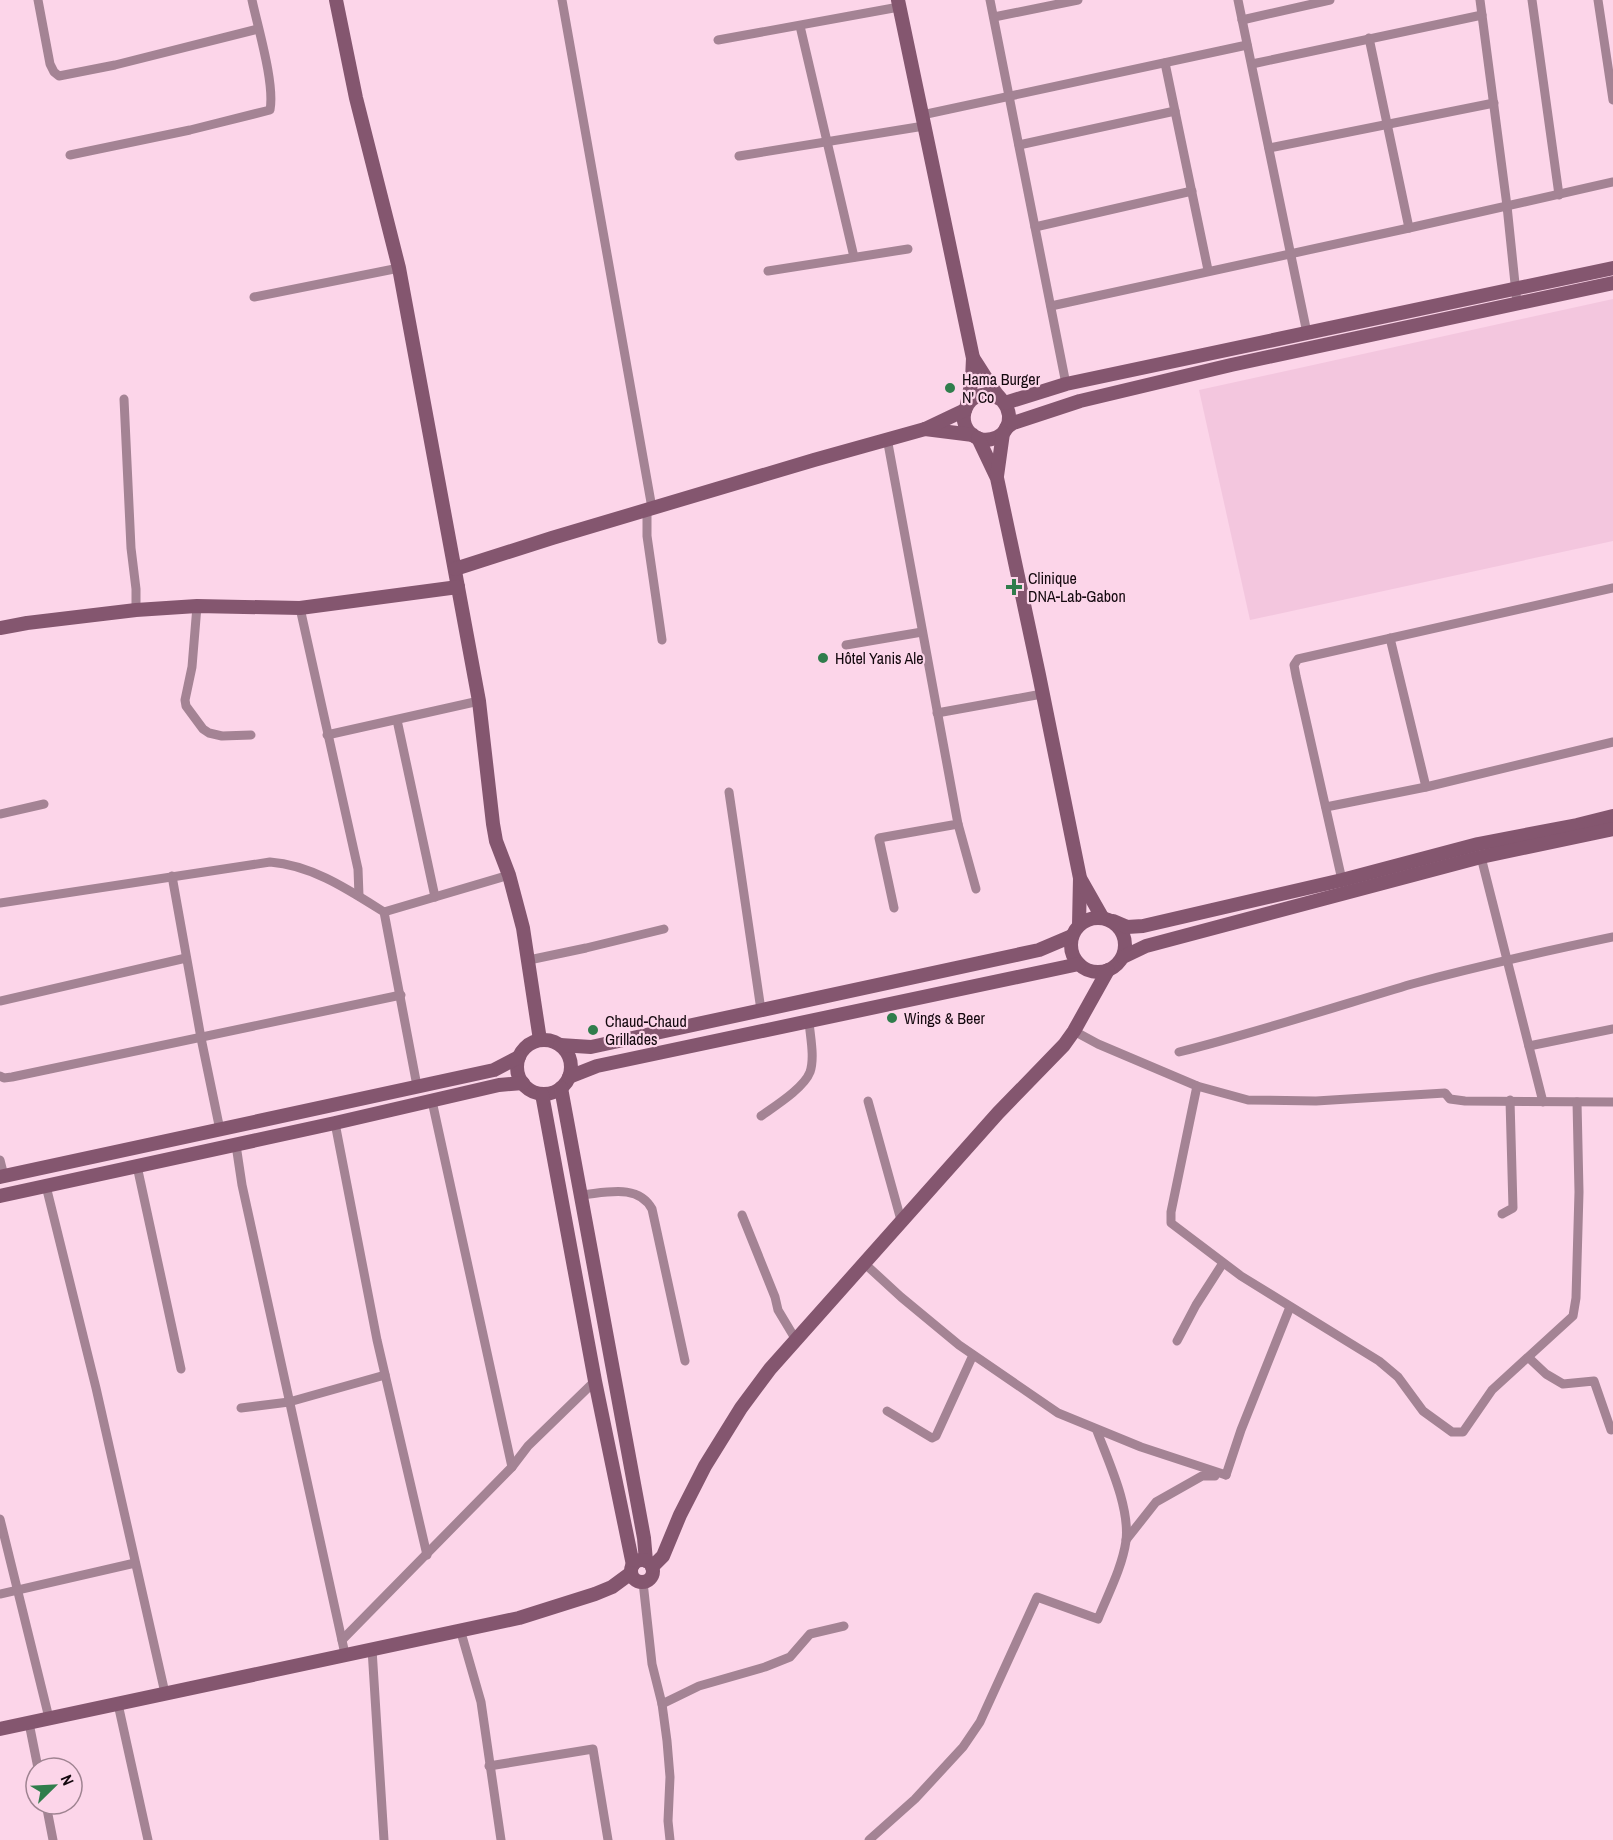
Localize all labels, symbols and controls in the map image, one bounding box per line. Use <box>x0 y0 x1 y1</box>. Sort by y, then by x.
place label: Hama Burger N' Co <box>962 368 1041 408</box>
marker: Hama Burger N' Co <box>943 381 957 395</box>
place label: Clinique DNA-Lab-Gabon <box>1028 567 1126 607</box>
marker: Clinique DNA-Lab-Gabon <box>1005 578 1023 596</box>
place label: Hôtel Yanis Ale <box>835 647 924 669</box>
marker: Hôtel Yanis Ale <box>816 651 830 665</box>
place label: Wings & Beer <box>904 1007 986 1029</box>
place label: Chaud-Chaud Grillades <box>605 1010 687 1050</box>
marker: Wings & Beer <box>885 1011 899 1025</box>
marker: Chaud-Chaud Grillades <box>586 1023 600 1037</box>
north arrow <box>24 1756 84 1816</box>
text: N <box>56 1771 80 1789</box>

